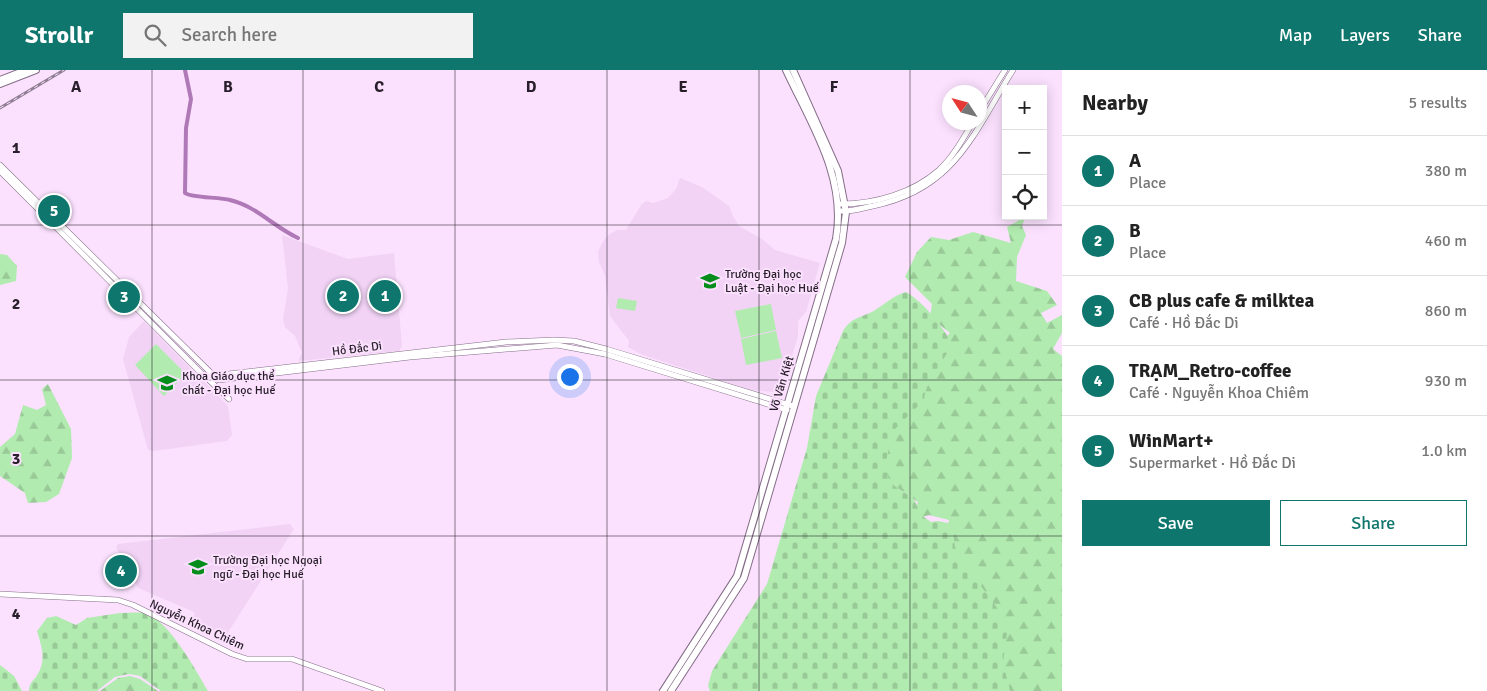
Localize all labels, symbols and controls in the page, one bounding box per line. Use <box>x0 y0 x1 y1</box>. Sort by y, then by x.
search box <box>123 13 473 58</box>
text: Strollr <box>25 20 93 50</box>
icon: search <box>141 21 169 49</box>
text: Search here <box>181 23 277 47</box>
text: Map <box>1279 24 1312 46</box>
text: Layers <box>1340 24 1390 46</box>
text: Share <box>1418 24 1462 46</box>
text: A <box>71 77 82 97</box>
text: B <box>223 77 233 97</box>
text: C <box>374 77 384 97</box>
text: D <box>526 77 537 97</box>
text: E <box>678 77 688 97</box>
text: F <box>830 77 839 97</box>
north arrow <box>942 85 987 130</box>
map controls <box>1002 85 1047 220</box>
button: + <box>1002 85 1047 130</box>
text: Nearby <box>1082 90 1148 116</box>
text: 5 results <box>1408 93 1467 113</box>
button: − <box>1002 130 1047 175</box>
text: 1 <box>12 138 21 158</box>
text: A <box>1129 149 1141 173</box>
text: 1 <box>1094 161 1102 181</box>
text: 380 m <box>1425 161 1467 181</box>
text: Place <box>1129 173 1166 193</box>
button: locate <box>1002 175 1047 220</box>
pin: 5 <box>38 192 70 230</box>
text: B <box>1129 219 1141 243</box>
text: 2 <box>1094 231 1102 251</box>
text: 460 m <box>1425 231 1467 251</box>
text: Place <box>1129 243 1166 263</box>
place label: Trường Đại học Luật - Đại học Huế <box>725 267 820 296</box>
school or university icon: Trường Đại học Luật - Đại học Huế <box>699 270 721 292</box>
pin: 2 <box>327 277 359 315</box>
pin: 1 <box>369 277 401 315</box>
pin: 3 <box>108 278 140 316</box>
text: CB plus cafe & milktea <box>1129 289 1314 313</box>
text: 2 <box>12 294 20 314</box>
text: 3 <box>1094 301 1102 321</box>
text: 860 m <box>1425 301 1467 321</box>
text: Café · Hồ Đắc Di <box>1129 313 1239 333</box>
street label: Hồ Đắc Di <box>331 338 383 360</box>
street label: Võ Văn Kiệt <box>766 354 798 414</box>
text: TRẠM_Retro-coffee <box>1129 359 1292 383</box>
your location <box>557 364 583 390</box>
place label: Khoa Giáo dục thể chất - Đại học Huế <box>182 369 276 398</box>
text: 4 <box>1094 371 1102 391</box>
text: 930 m <box>1425 371 1467 391</box>
school or university icon: Khoa Giáo dục thể chất - Đại học Huế <box>156 372 178 394</box>
text: Café · Nguyễn Khoa Chiêm <box>1129 383 1309 403</box>
text: WinMart+ <box>1129 429 1213 453</box>
text: 5 <box>1094 441 1102 461</box>
text: 1.0 km <box>1421 441 1467 461</box>
text: 3 <box>12 449 20 469</box>
text: Supermarket · Hồ Đắc Di <box>1129 453 1296 473</box>
button: Save <box>1082 500 1270 546</box>
button: Share <box>1280 500 1467 546</box>
pin: 4 <box>105 552 137 590</box>
place label: Trường Đại học Ngoại ngữ - Đại học Huế <box>213 553 322 582</box>
school or university icon: Trường Đại học Ngoại ngữ - Đại học Huế <box>187 556 209 578</box>
street label: Nguyễn Khoa Chiêm <box>147 596 247 654</box>
text: 4 <box>12 604 21 624</box>

